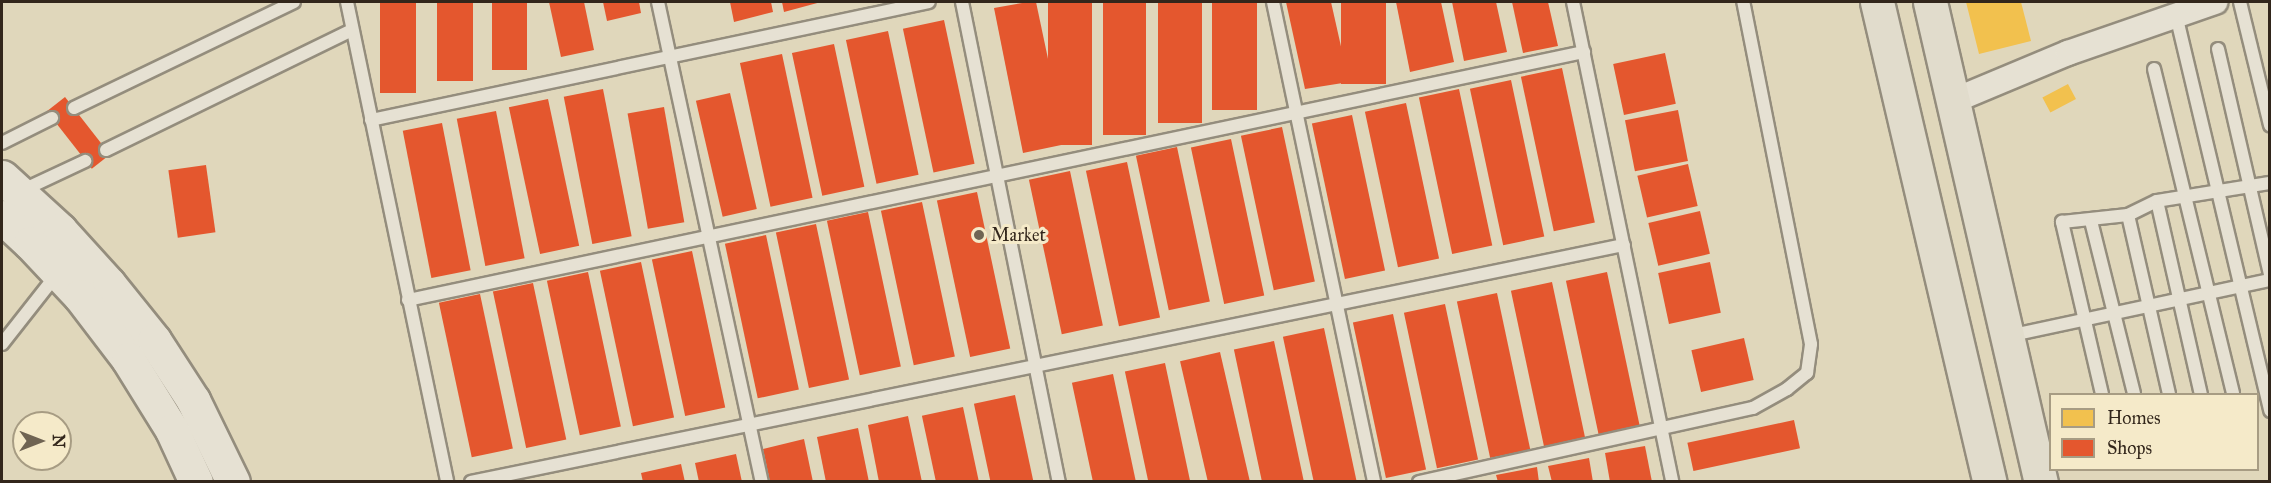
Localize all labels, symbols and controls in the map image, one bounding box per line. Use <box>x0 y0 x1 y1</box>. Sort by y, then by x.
place label: Market <box>991 224 1046 246</box>
marker: Market <box>972 228 986 242</box>
legend <box>2049 393 2259 471</box>
text: Homes <box>2107 407 2161 429</box>
north arrow <box>12 411 72 471</box>
text: N <box>49 434 68 448</box>
text: Shops <box>2107 437 2152 459</box>

